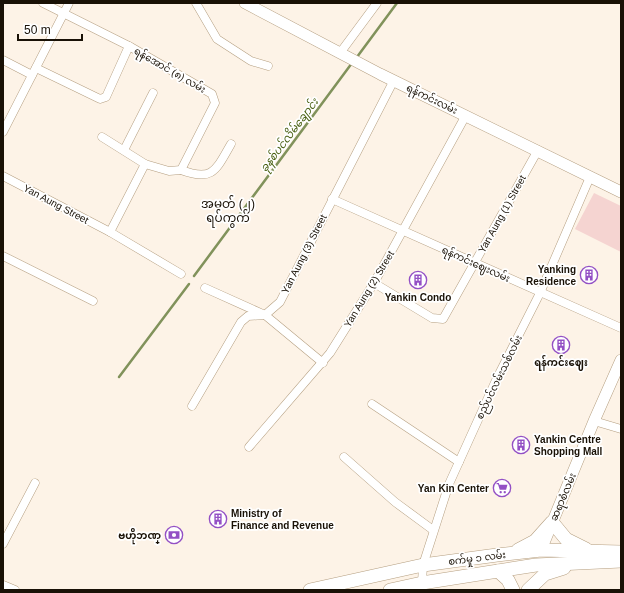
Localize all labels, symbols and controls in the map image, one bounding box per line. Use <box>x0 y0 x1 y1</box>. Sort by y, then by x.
scale bar <box>18 16 82 42</box>
text: 50 m <box>24 23 51 37</box>
street label: ရန်အောင် (၈) လမ်း <box>131 43 209 98</box>
street label: ရန်ကင်းလမ်း <box>403 80 460 119</box>
water label: ခုနစ်ပင်လိမ်ချောင်း <box>256 94 324 176</box>
street label: Yan Aung (1) Street <box>476 173 528 255</box>
street label: Yan Aung Street <box>22 182 91 226</box>
district label: အမှတ် (၂) ရပ်ကွက် <box>201 195 255 228</box>
street label: Yan Aung (3) Street <box>279 213 329 295</box>
street label: ရန်ကင်းဈေးလမ်း <box>439 242 513 287</box>
street label: Yan Aung (2) Street <box>342 249 396 329</box>
place label: Yanking Residence <box>526 264 576 287</box>
building icon: Yanking Residence <box>579 265 599 285</box>
building icon: Yankin Condo <box>408 270 428 290</box>
place label: Yankin Condo <box>385 292 451 303</box>
street label: စည်ပင်လမ်းသစ်လမ်း <box>472 332 527 422</box>
building icon: ရန်ကင်းဈေး <box>551 335 571 355</box>
place label: ရန်ကင်းဈေး <box>534 355 588 371</box>
place label: Yankin Centre Shopping Mall <box>534 434 603 457</box>
building icon: Yankin Centre Shopping Mall <box>511 435 531 455</box>
street label: ဆရာစံလမ်း <box>546 471 581 524</box>
supermarket icon: Yan Kin Center <box>492 478 512 498</box>
place label: Yan Kin Center <box>418 483 489 494</box>
place label: Ministry of Finance and Revenue <box>231 508 334 531</box>
building icon: Ministry of Finance and Revenue <box>208 509 228 529</box>
bank icon: ဗဟိုဘဏ္ <box>164 525 184 545</box>
place label: ဗဟိုဘဏ္ <box>118 528 161 545</box>
street label: စက်မှု ၁ လမ်း <box>447 547 507 570</box>

